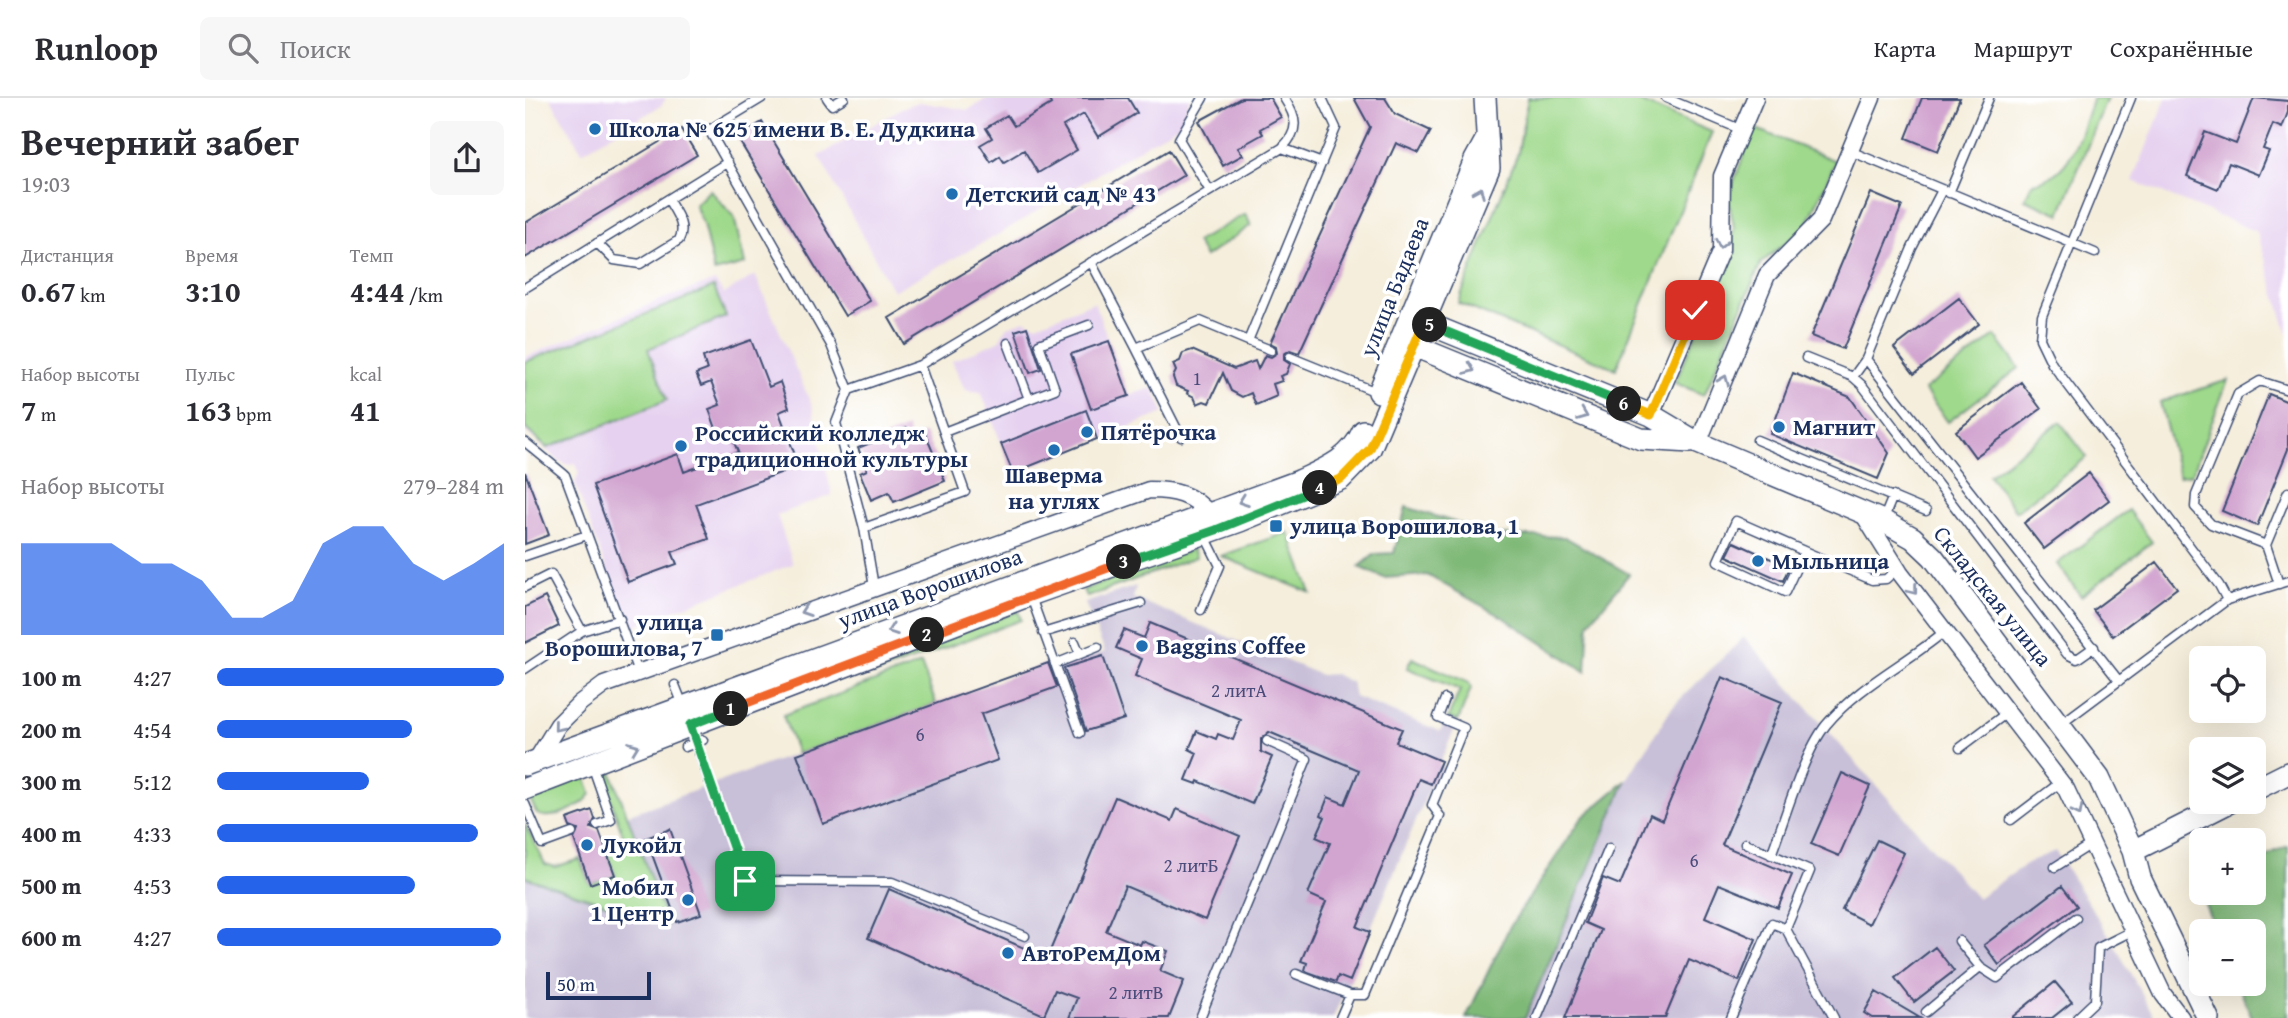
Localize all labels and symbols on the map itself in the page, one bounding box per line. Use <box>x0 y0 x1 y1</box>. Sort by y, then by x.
place label: Школа № 625 имени В. Е. Дудкина <box>609 112 976 145</box>
marker: Школа № 625 имени В. Е. Дудкина <box>587 121 603 137</box>
place label: Детский сад № 43 <box>965 177 1156 210</box>
marker: Детский сад № 43 <box>944 186 960 202</box>
one-way arrow <box>1471 186 1485 199</box>
street label: улица Бадаева <box>1350 212 1436 362</box>
one-way arrow <box>1715 238 1730 250</box>
pin <box>1665 280 1725 340</box>
pin: 5 <box>1413 308 1447 342</box>
one-way arrow <box>1463 360 1475 374</box>
house number: 1 <box>1192 364 1202 392</box>
one-way arrow <box>1716 374 1730 387</box>
pin: 6 <box>1607 386 1641 422</box>
one-way arrow <box>1576 407 1589 421</box>
place label: Магнит <box>1793 410 1876 443</box>
place label: Пятёрочка <box>1101 415 1217 448</box>
place label: Российский колледж традиционной культуры <box>695 416 968 475</box>
marker: Магнит <box>1771 419 1787 435</box>
marker: Пятёрочка <box>1079 424 1095 440</box>
marker: Российский колледж традиционной культуры <box>673 438 689 454</box>
marker: Шаверма на углях <box>1046 442 1062 458</box>
place label: Шаверма на углях <box>1005 458 1103 517</box>
pin: 4 <box>1303 470 1337 506</box>
one-way arrow <box>1238 493 1250 507</box>
place label: улица Ворошилова, 1 <box>1289 509 1520 542</box>
marker: улица Ворошилова, 1 <box>1268 518 1284 534</box>
street label: Складская улица <box>1926 518 2061 673</box>
street label: улица Ворошилова <box>832 539 1027 637</box>
place label: Мыльница <box>1772 544 1890 577</box>
pin: 3 <box>1107 545 1141 580</box>
marker: Мыльница <box>1750 553 1766 569</box>
one-way arrow <box>1904 582 1917 595</box>
one-way arrow <box>799 603 811 617</box>
place label: улица Ворошилова, 7 <box>545 605 703 664</box>
pin: 2 <box>909 618 945 652</box>
one-way arrow <box>887 622 899 636</box>
marker: улица Ворошилова, 7 <box>709 627 725 643</box>
place label: Baggins Coffee <box>1156 629 1306 662</box>
marker: Baggins Coffee <box>1134 638 1150 654</box>
house number: 2 литА <box>1211 676 1267 704</box>
pin: 1 <box>713 692 749 726</box>
one-way arrow <box>554 718 566 731</box>
house number: 6 <box>915 720 925 748</box>
one-way arrow <box>628 741 640 755</box>
one-way arrow <box>2070 804 2084 816</box>
place label: Лукойл <box>601 828 682 861</box>
marker: Лукойл <box>579 837 595 853</box>
house number: 6 <box>1689 846 1699 874</box>
pin <box>715 851 775 911</box>
house number: 2 литБ <box>1163 851 1219 879</box>
place label: Мобил 1 Центр <box>590 870 674 929</box>
marker: Мобил 1 Центр <box>680 892 696 908</box>
place label: АвтоРемДом <box>1022 936 1161 969</box>
marker: АвтоРемДом <box>1000 945 1016 961</box>
scale bar <box>546 969 651 1001</box>
house number: 2 литВ <box>1108 978 1164 1006</box>

